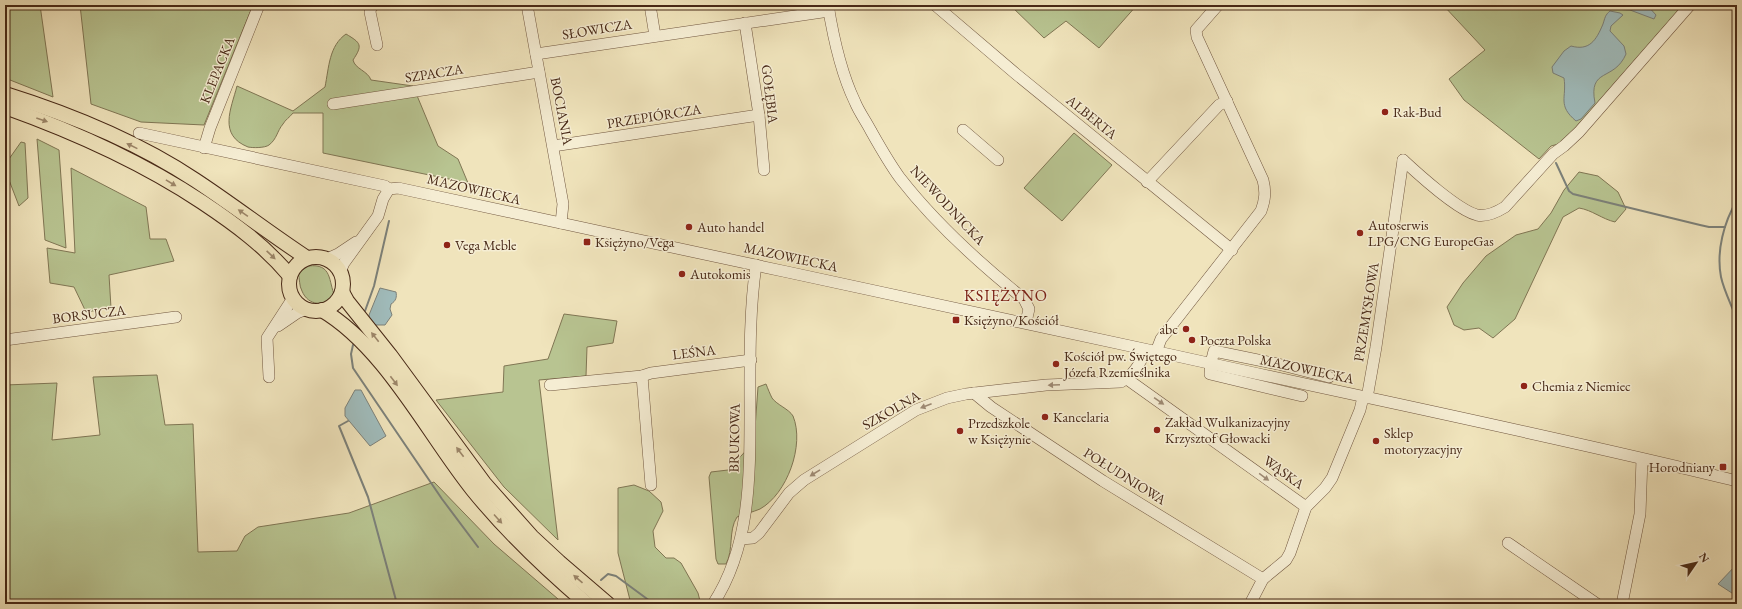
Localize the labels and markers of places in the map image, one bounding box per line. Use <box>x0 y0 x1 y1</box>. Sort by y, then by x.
place label: Rak-Bud <box>1393 103 1443 121</box>
marker: Rak-Bud <box>1380 107 1390 117</box>
place label: Autoserwis LPG/CNG EuropeGas <box>1367 216 1494 250</box>
place label: Auto handel <box>696 218 765 236</box>
marker: Auto handel <box>684 222 694 232</box>
marker: Autoserwis LPG/CNG EuropeGas <box>1355 228 1365 238</box>
place label: Księżyno/Vega <box>595 233 675 251</box>
place label: Vega Meble <box>455 236 517 254</box>
marker: Księżyno/Vega <box>582 237 592 247</box>
marker: Vega Meble <box>442 240 452 250</box>
place label: Autokomis <box>689 265 751 283</box>
marker: Autokomis <box>677 269 687 279</box>
place label: Księżyno/Kościół <box>964 311 1059 329</box>
marker: Księżyno/Kościół <box>951 315 961 325</box>
place label: abc <box>1160 320 1178 338</box>
marker: abc <box>1181 324 1191 334</box>
place label: Poczta Polska <box>1200 331 1272 349</box>
marker: Poczta Polska <box>1187 335 1197 345</box>
place label: Kościół pw. Świętego Józefa Rzemieślnika <box>1063 347 1177 381</box>
marker: Kościół pw. Świętego Józefa Rzemieślnika <box>1051 359 1061 369</box>
place label: Chemia z Niemiec <box>1532 377 1631 395</box>
marker: Chemia z Niemiec <box>1519 381 1529 391</box>
place label: Kancelaria <box>1053 408 1109 426</box>
marker: Kancelaria <box>1040 412 1050 422</box>
place label: Zakład Wulkanizacyjny Krzysztof Głowacki <box>1165 413 1291 447</box>
place label: Przedszkole w Księżynie <box>968 414 1031 448</box>
place label: Sklep motoryzacyjny <box>1384 424 1463 458</box>
marker: Zakład Wulkanizacyjny Krzysztof Głowacki <box>1152 425 1162 435</box>
marker: Przedszkole w Księżynie <box>955 426 965 436</box>
marker: Sklep motoryzacyjny <box>1371 436 1381 446</box>
place label: Horodniany <box>1649 458 1716 476</box>
marker: Horodniany <box>1718 462 1728 472</box>

